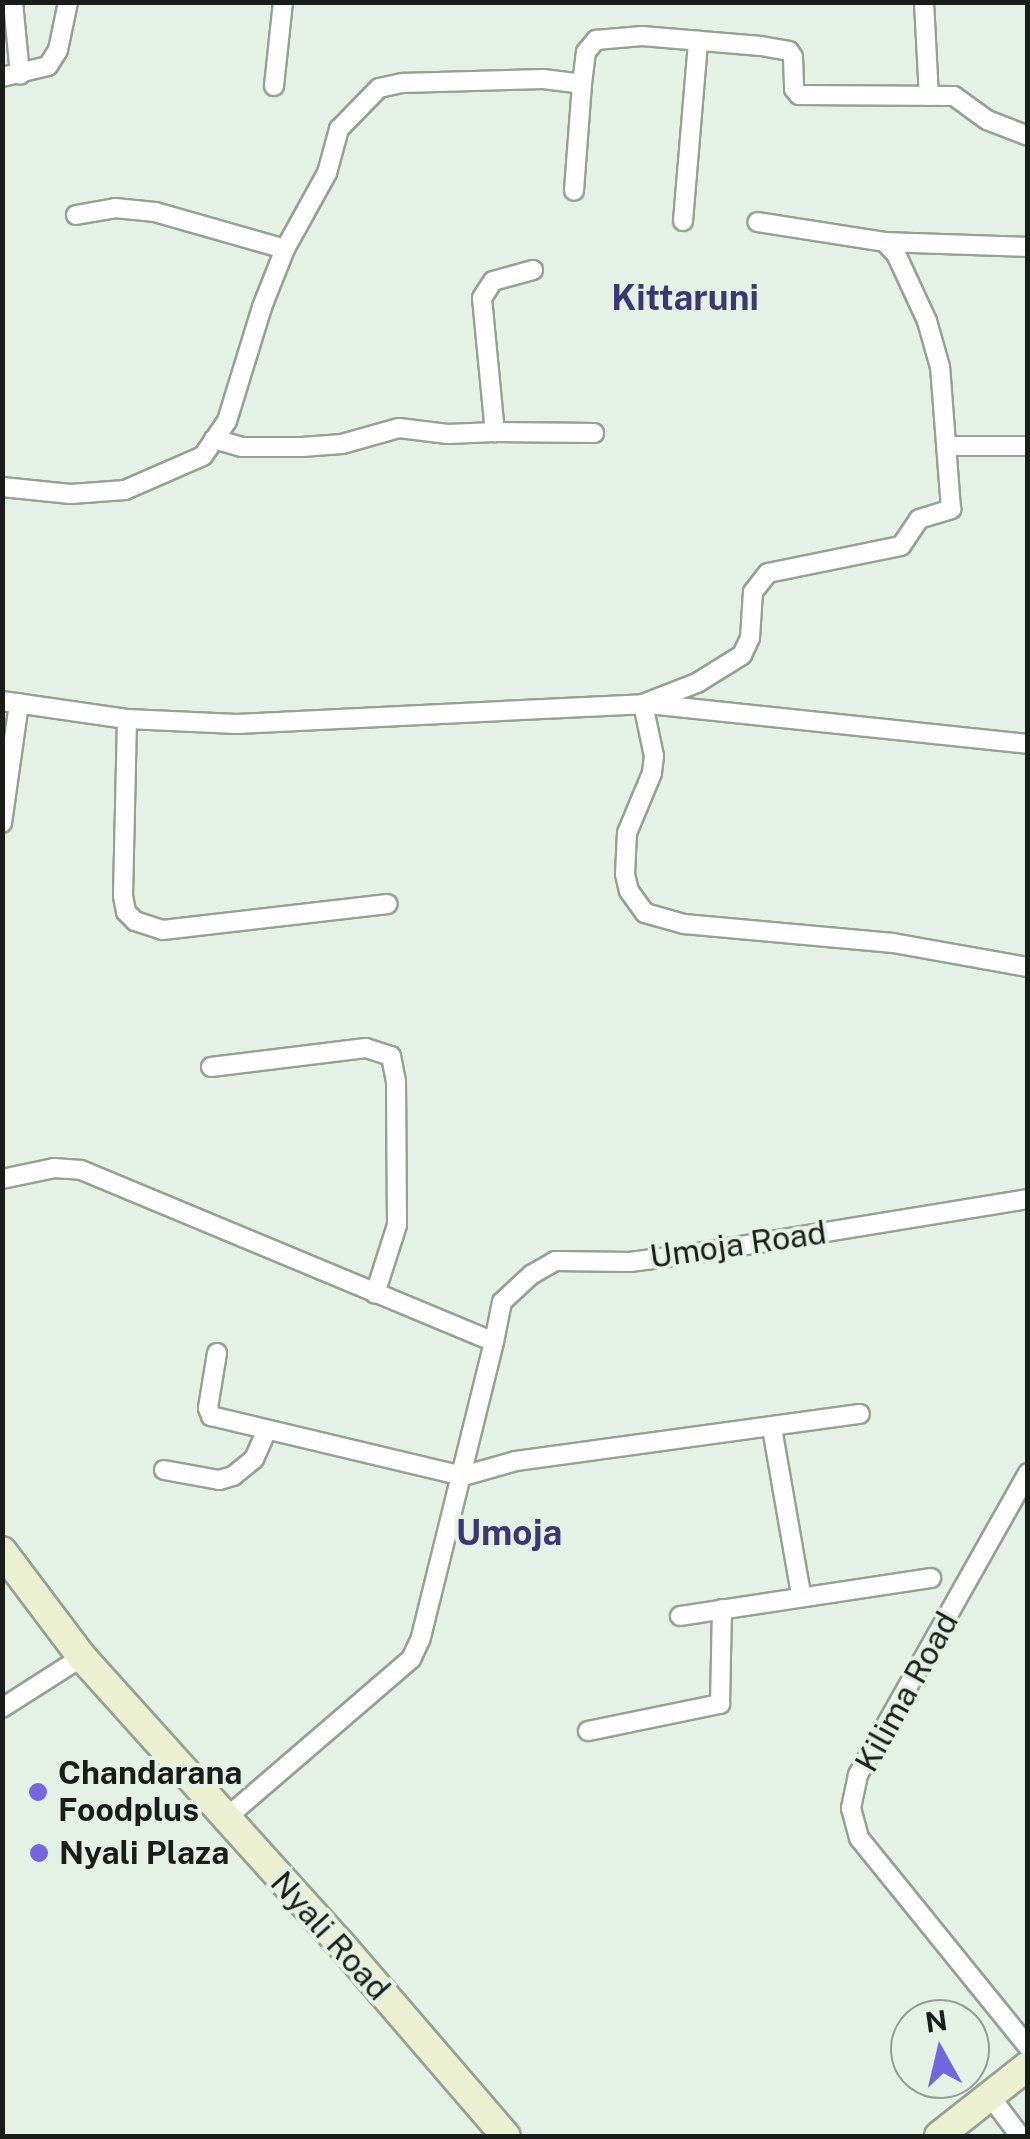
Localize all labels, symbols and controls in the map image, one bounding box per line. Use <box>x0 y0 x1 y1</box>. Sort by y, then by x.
district label: Kittaruni <box>611 277 759 319</box>
street label: Umoja Road <box>647 1214 829 1276</box>
district label: Umoja <box>456 1512 562 1554</box>
street label: Kilima Road <box>847 1606 967 1778</box>
place label: Chandarana Foodplus <box>58 1755 242 1830</box>
marker: Chandarana Foodplus <box>27 1781 49 1803</box>
place label: Nyali Plaza <box>59 1834 229 1872</box>
marker: Nyali Plaza <box>28 1842 50 1864</box>
street label: Nyali Road <box>262 1864 398 2008</box>
north arrow <box>890 1999 990 2099</box>
text: N <box>923 2003 949 2039</box>

